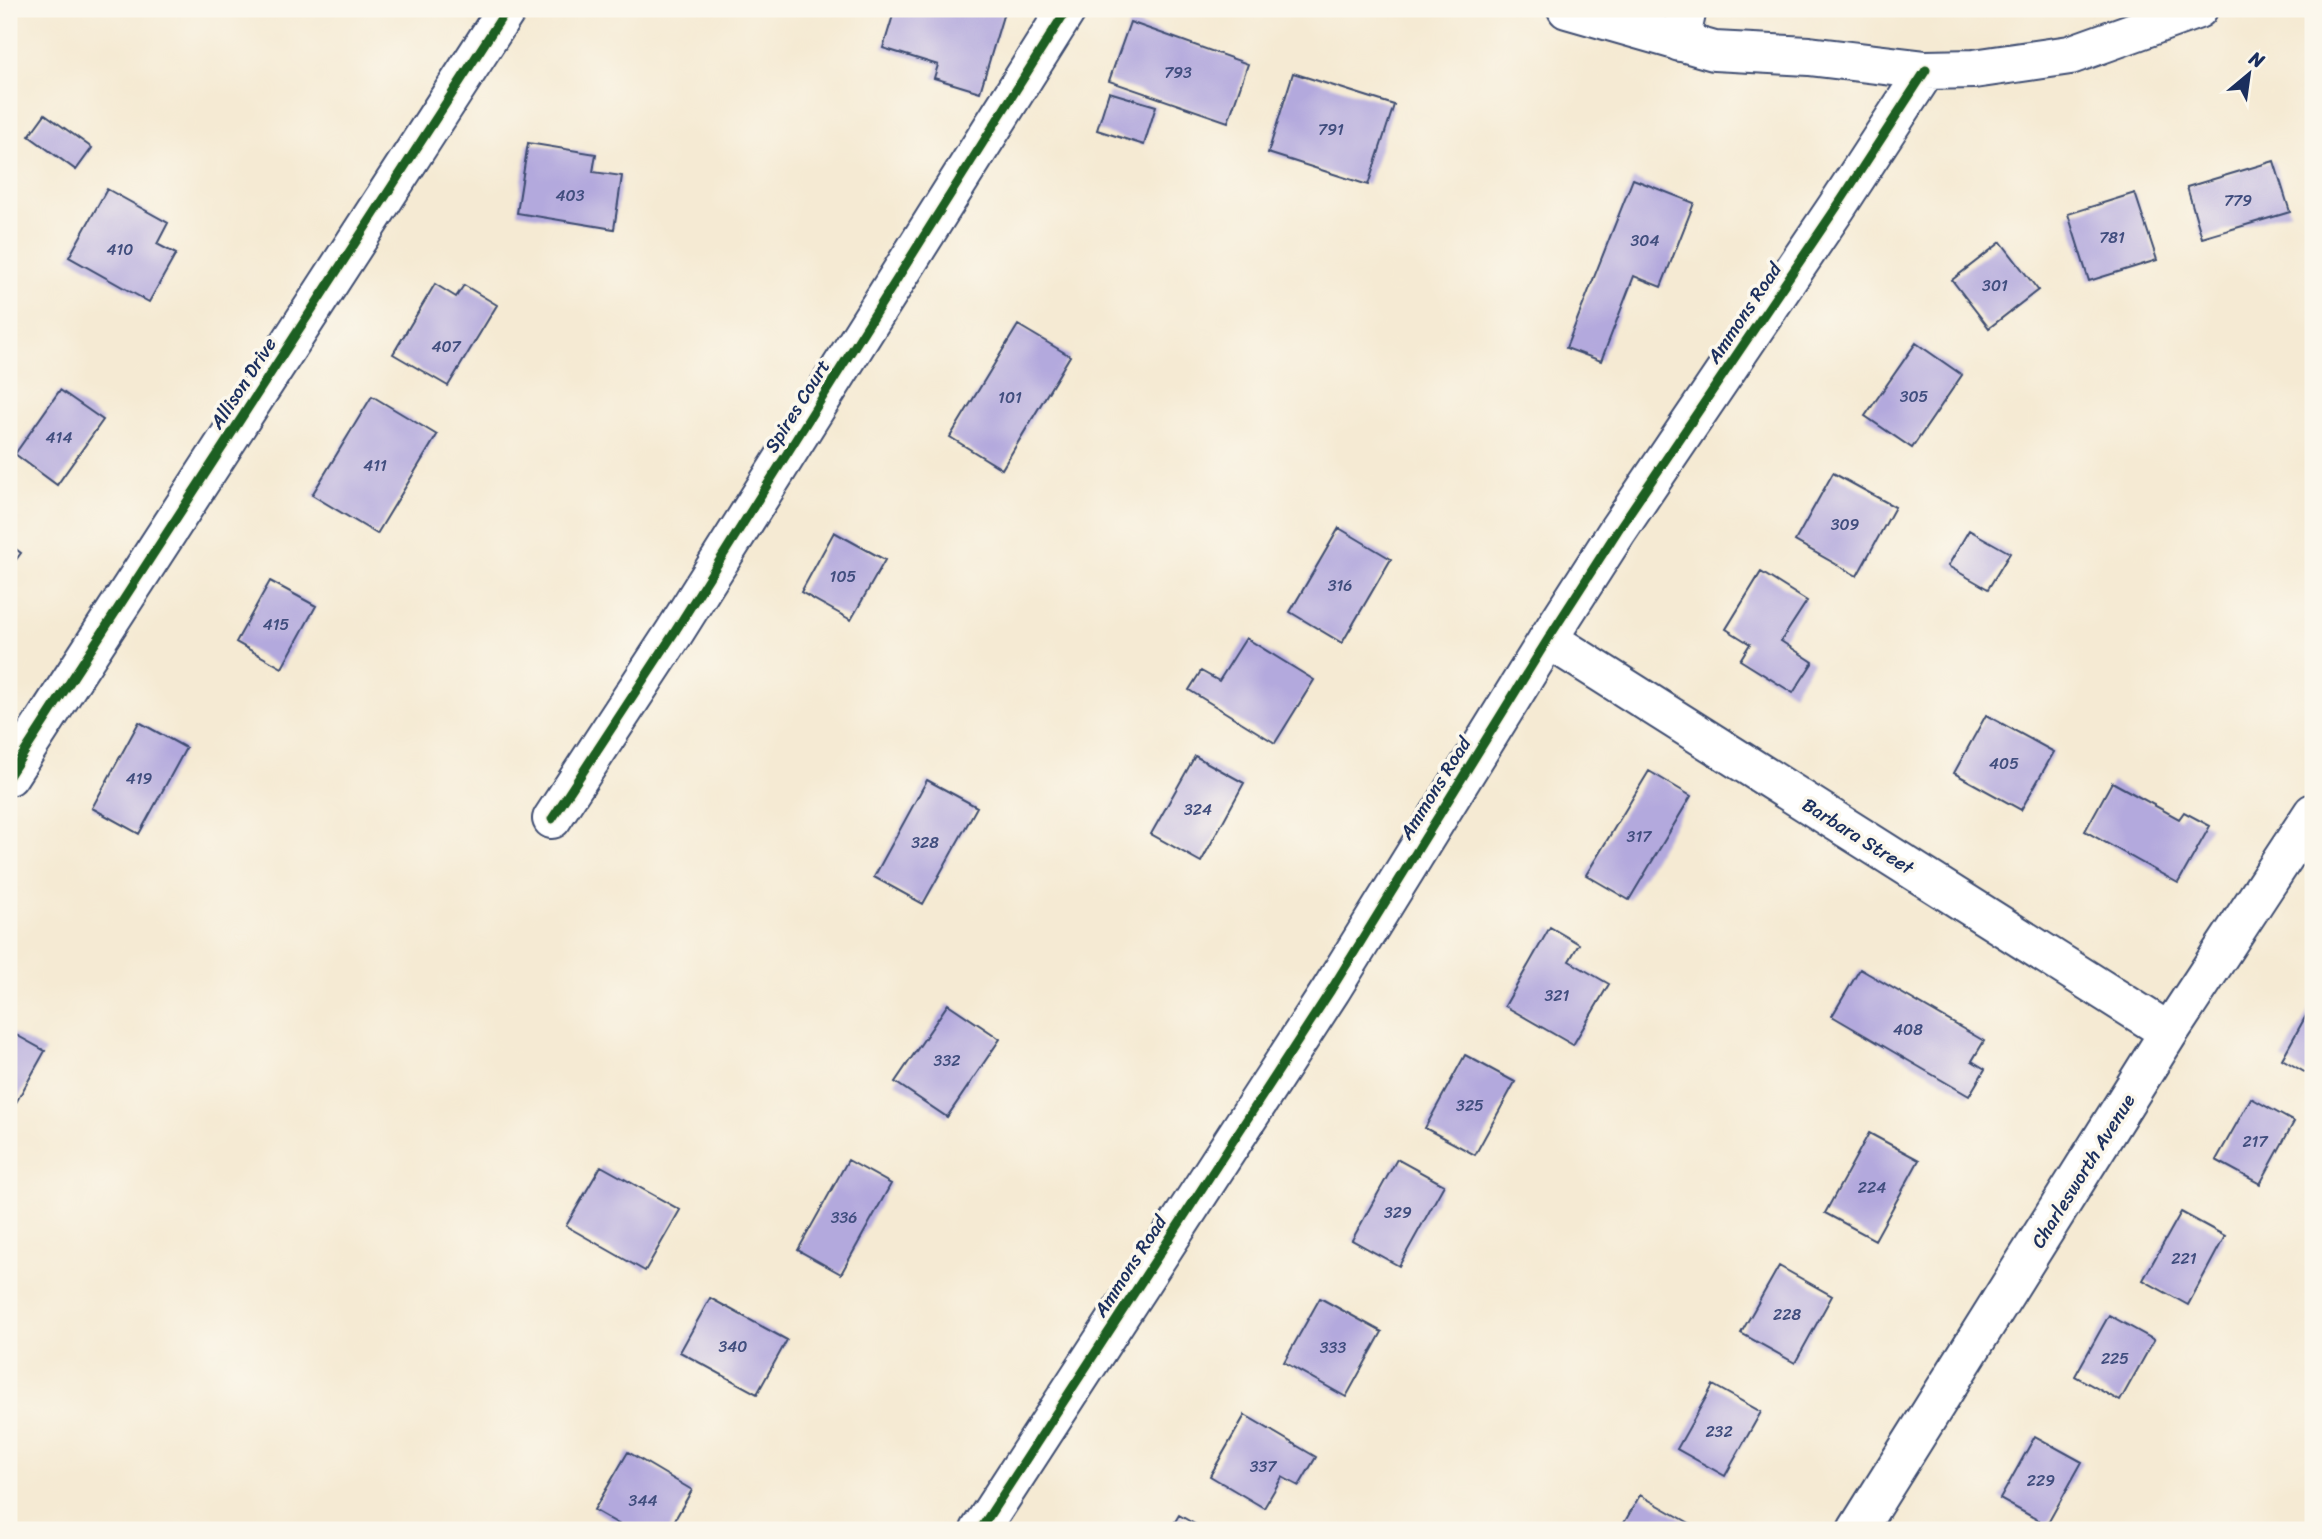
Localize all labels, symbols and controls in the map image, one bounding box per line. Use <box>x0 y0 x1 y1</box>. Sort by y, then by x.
north arrow <box>2214 38 2284 108</box>
text: N <box>2242 41 2271 78</box>
house number: 793 <box>1164 58 1192 87</box>
house number: 791 <box>1318 115 1344 144</box>
house number: 403 <box>556 181 585 210</box>
house number: 779 <box>2224 186 2252 215</box>
house number: 781 <box>2099 223 2125 252</box>
house number: 304 <box>1631 226 1659 255</box>
house number: 410 <box>107 235 133 264</box>
street label: Ammons Road <box>1697 255 1791 371</box>
house number: 301 <box>1982 271 2008 300</box>
street label: Allison Drive <box>200 330 285 437</box>
house number: 407 <box>431 332 461 361</box>
street label: Spires Court <box>755 353 839 459</box>
house number: 305 <box>1900 382 1929 411</box>
house number: 101 <box>998 383 1022 412</box>
house number: 414 <box>46 423 72 452</box>
house number: 411 <box>363 451 387 480</box>
house number: 309 <box>1831 510 1860 539</box>
house number: 105 <box>830 562 857 591</box>
house number: 316 <box>1328 571 1352 600</box>
house number: 415 <box>263 610 290 639</box>
street label: Ammons Road <box>1390 729 1480 847</box>
house number: 405 <box>1989 749 2019 778</box>
house number: 419 <box>126 764 153 793</box>
street label: Barbara Street <box>1796 788 1922 884</box>
house number: 324 <box>1184 795 1212 824</box>
house number: 317 <box>1627 822 1652 851</box>
house number: 328 <box>911 828 939 857</box>
house number: 321 <box>1545 981 1570 1010</box>
house number: 408 <box>1893 1015 1923 1044</box>
house number: 332 <box>934 1046 960 1075</box>
street label: Charlesworth Avenue <box>2022 1087 2144 1255</box>
house number: 325 <box>1456 1091 1484 1120</box>
house number: 217 <box>2242 1127 2268 1156</box>
house number: 224 <box>1858 1173 1886 1202</box>
house number: 329 <box>1384 1198 1412 1227</box>
house number: 336 <box>831 1203 857 1232</box>
street label: Ammons Road <box>1084 1208 1176 1324</box>
house number: 221 <box>2171 1244 2197 1273</box>
house number: 228 <box>1773 1300 1801 1329</box>
house number: 340 <box>719 1332 747 1361</box>
house number: 333 <box>1320 1333 1346 1362</box>
house number: 225 <box>2101 1344 2129 1373</box>
house number: 232 <box>1705 1417 1733 1446</box>
house number: 337 <box>1250 1452 1277 1481</box>
house number: 229 <box>2027 1466 2055 1495</box>
house number: 344 <box>629 1486 657 1515</box>

